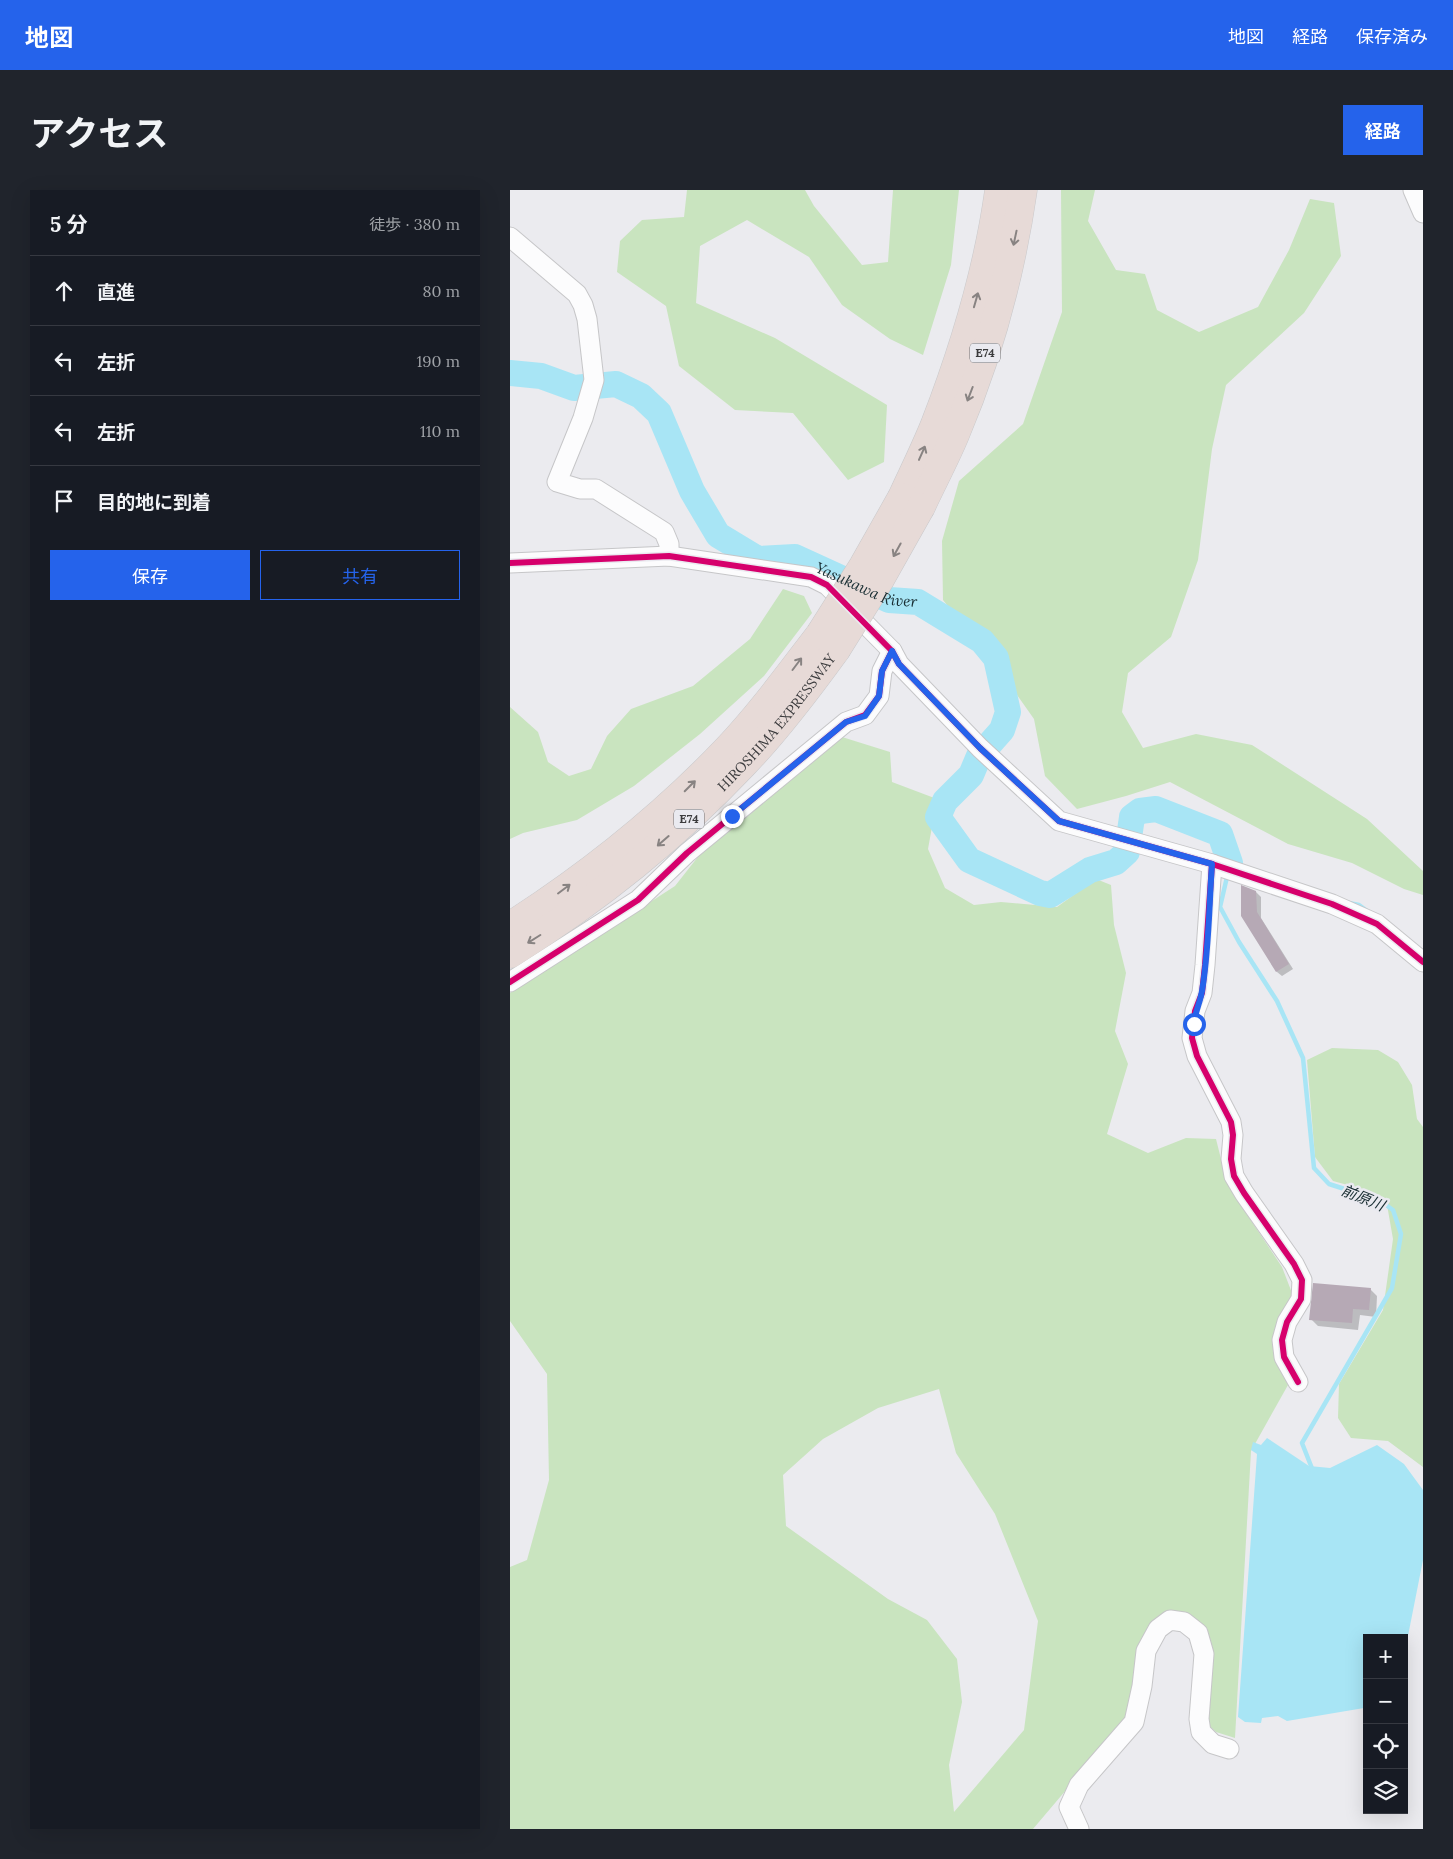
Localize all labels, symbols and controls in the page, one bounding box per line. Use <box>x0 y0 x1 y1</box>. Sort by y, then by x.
text: 地図 <box>25 22 73 53</box>
text: 地図 <box>1228 25 1264 48</box>
text: 経路 <box>1292 25 1328 48</box>
text: 保存済み <box>1356 25 1428 48</box>
button: 経路 <box>1343 105 1423 155</box>
text: アクセス <box>30 111 168 156</box>
text: 5 分 <box>50 211 88 238</box>
text: 徒歩 · 380 m <box>369 214 460 234</box>
one-way arrow <box>1009 230 1019 246</box>
icon: ahead <box>50 277 78 305</box>
text: 直進 <box>97 280 135 304</box>
text: 80 m <box>423 281 460 301</box>
one-way arrow <box>972 292 981 308</box>
road number: E74 <box>970 344 1000 362</box>
icon: left <box>50 347 78 375</box>
text: 左折 <box>97 350 135 374</box>
text: 190 m <box>416 351 460 371</box>
one-way arrow <box>965 386 975 401</box>
icon: left <box>50 417 78 445</box>
text: 左折 <box>97 420 135 444</box>
text: 110 m <box>420 421 460 441</box>
one-way arrow <box>917 446 927 461</box>
icon: arrive <box>50 487 78 515</box>
text: 目的地に到着 <box>97 490 211 514</box>
one-way arrow <box>892 542 902 557</box>
button: 保存 <box>50 550 250 600</box>
button: 共有 <box>260 550 460 600</box>
water label: Yasukawa River <box>813 558 918 611</box>
street label: HIROSHIMA EXPRESSWAY <box>714 649 840 795</box>
one-way arrow <box>792 657 802 671</box>
one-way arrow <box>683 780 695 792</box>
route end <box>721 805 744 828</box>
road number: E74 <box>674 810 704 828</box>
one-way arrow <box>657 835 670 846</box>
one-way arrow <box>557 884 571 894</box>
one-way arrow <box>527 934 541 944</box>
route start <box>1183 1013 1206 1036</box>
water label: 前原川 <box>1339 1180 1389 1216</box>
map controls <box>1363 1634 1408 1814</box>
button: + <box>1363 1634 1408 1679</box>
button: − <box>1363 1679 1408 1724</box>
button: locate <box>1363 1724 1408 1769</box>
button: layers <box>1363 1769 1408 1814</box>

